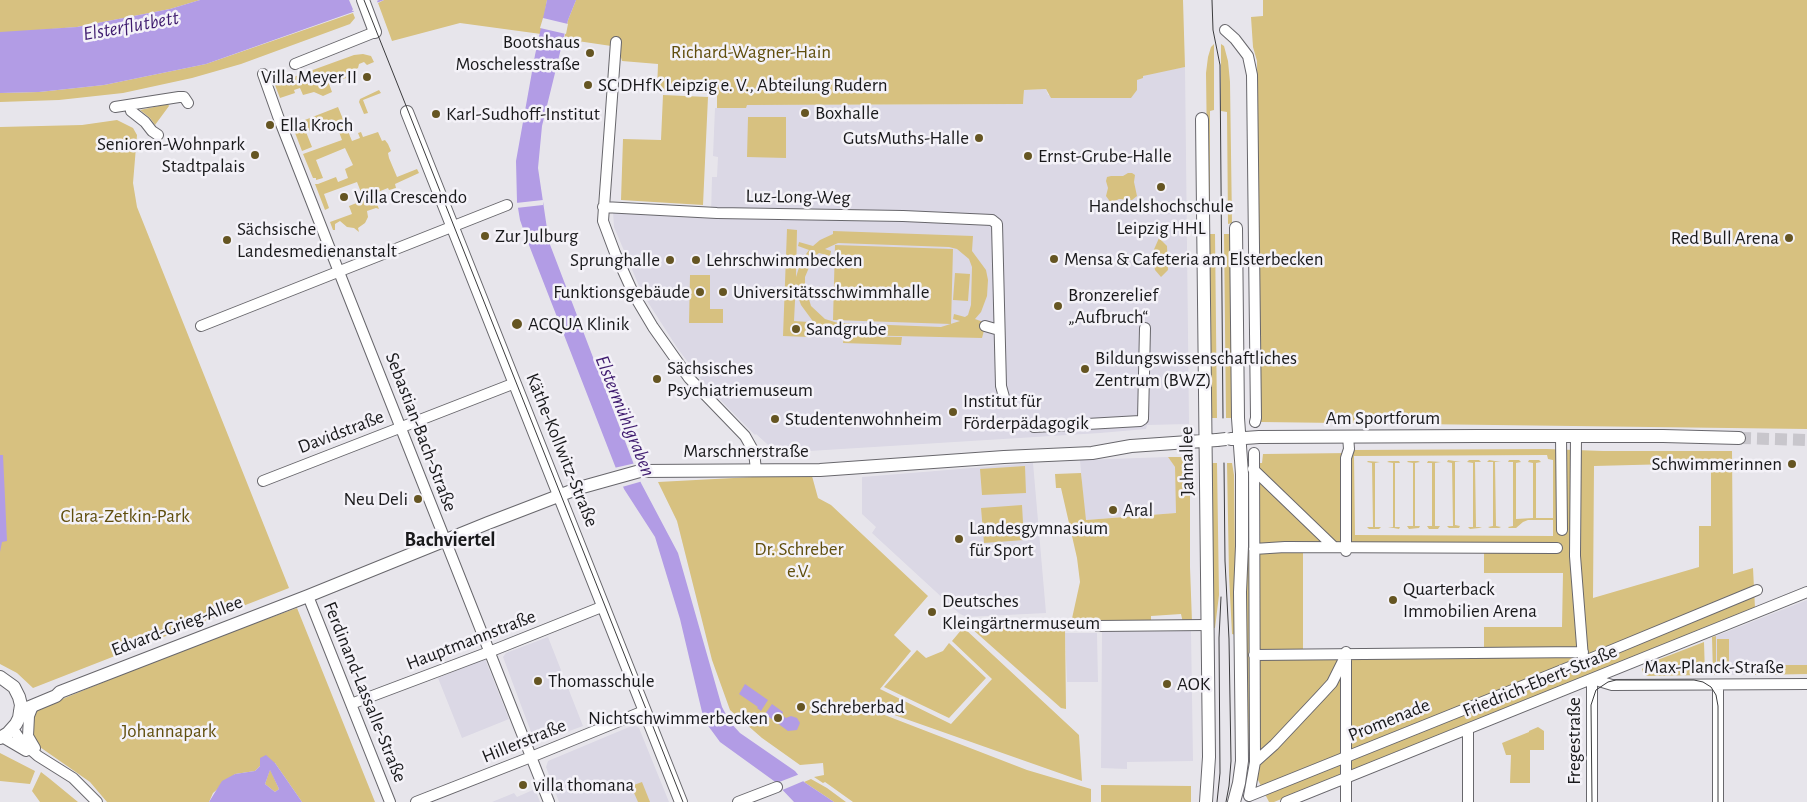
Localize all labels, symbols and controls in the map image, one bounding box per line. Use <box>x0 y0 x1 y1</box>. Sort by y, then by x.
water label: Elsterflutbett <box>81 6 181 46</box>
place label: Bootshaus Moschelesstraße <box>455 31 580 75</box>
park label: Richard-Wagner-Hain <box>671 41 831 63</box>
marker: Bootshaus Moschelesstraße <box>584 47 596 59</box>
place label: Villa Meyer II <box>261 66 357 88</box>
marker: Villa Meyer II <box>361 71 373 83</box>
place label: SC DHfK Leipzig e. V., Abteilung Rudern <box>598 74 888 96</box>
marker: SC DHfK Leipzig e. V., Abteilung Rudern <box>582 79 594 91</box>
place label: Boxhalle <box>815 102 879 124</box>
place label: Karl-Sudhoff-Institut <box>446 103 600 125</box>
marker: Boxhalle <box>799 107 811 119</box>
marker: Karl-Sudhoff-Institut <box>430 108 442 120</box>
place label: Ella Kroch <box>280 114 353 136</box>
marker: Ella Kroch <box>264 119 276 131</box>
place label: GutsMuths-Halle <box>843 127 969 149</box>
marker: GutsMuths-Halle <box>973 132 985 144</box>
place label: Senioren-Wohnpark Stadtpalais <box>97 133 245 177</box>
place label: Ernst-Grube-Halle <box>1038 145 1172 167</box>
marker: Senioren-Wohnpark Stadtpalais <box>249 149 261 161</box>
marker: Ernst-Grube-Halle <box>1022 150 1034 162</box>
marker: Handelshochschule Leipzig HHL <box>1155 181 1167 193</box>
street label: Luz-Long-Weg <box>745 185 851 209</box>
place label: Villa Crescendo <box>354 186 467 208</box>
marker: Villa Crescendo <box>338 191 350 203</box>
place label: Handelshochschule Leipzig HHL <box>1088 195 1234 239</box>
place label: Sächsische Landesmedienanstalt <box>237 218 397 262</box>
place label: Zur Julburg <box>495 225 578 247</box>
place label: Red Bull Arena <box>1671 227 1779 249</box>
marker: Zur Julburg <box>479 230 491 242</box>
marker: Red Bull Arena <box>1783 232 1795 244</box>
marker: Sächsische Landesmedienanstalt <box>221 234 233 246</box>
place label: Mensa & Cafeteria am Elsterbecken <box>1064 248 1324 270</box>
place label: Sprunghalle <box>570 249 660 271</box>
place label: Lehrschwimmbecken <box>706 249 862 271</box>
marker: Mensa & Cafeteria am Elsterbecken <box>1048 253 1060 265</box>
marker: Sprunghalle <box>664 254 676 266</box>
marker: Lehrschwimmbecken <box>690 254 702 266</box>
place label: Funktionsgebäude <box>553 281 690 303</box>
place label: Universitätsschwimmhalle <box>733 281 929 303</box>
place label: Bronzerelief „Aufbruch“ <box>1068 284 1158 328</box>
marker: Funktionsgebäude <box>694 286 706 298</box>
marker: Universitätsschwimmhalle <box>717 286 729 298</box>
marker: Bronzerelief „Aufbruch“ <box>1052 300 1064 312</box>
place label: ACQUA Klinik <box>528 313 629 335</box>
marker: ACQUA Klinik <box>510 317 524 331</box>
place label: Sandgrube <box>806 318 886 340</box>
marker: Sandgrube <box>790 323 802 335</box>
place label: Bildungswissenschaftliches Zentrum (BWZ) <box>1095 347 1297 391</box>
street label: Sebastian-Bach-Straße <box>380 349 462 515</box>
water label: Elstermühlgraben <box>590 352 660 480</box>
place label: Sächsisches Psychiatriemuseum <box>667 357 813 401</box>
marker: Bildungswissenschaftliches Zentrum (BWZ) <box>1079 363 1091 375</box>
street label: Käthe-Kollwitz-Straße <box>521 370 603 530</box>
marker: Sächsisches Psychiatriemuseum <box>651 373 663 385</box>
place label: Institut für Förderpädagogik <box>963 390 1089 434</box>
street label: Davidstraße <box>295 405 387 459</box>
marker: Institut für Förderpädagogik <box>947 406 959 418</box>
street label: Am Sportforum <box>1326 407 1440 429</box>
place label: Studentenwohnheim <box>785 408 942 430</box>
marker: Studentenwohnheim <box>769 413 781 425</box>
street label: Jahnallee <box>1175 426 1199 496</box>
street label: Marschnerstraße <box>683 440 809 462</box>
place label: Schwimmerinnen <box>1651 453 1782 475</box>
marker: Schwimmerinnen <box>1786 458 1798 470</box>
place label: Neu Deli <box>343 488 408 510</box>
marker: Neu Deli <box>412 493 424 505</box>
place label: Aral <box>1123 499 1153 521</box>
marker: Aral <box>1107 504 1119 516</box>
park label: Clara-Zetkin-Park <box>60 505 190 527</box>
place label: Landesgymnasium für Sport <box>969 517 1108 561</box>
district label: Bachviertel <box>404 528 496 552</box>
marker: Landesgymnasium für Sport <box>953 533 965 545</box>
park label: Dr. Schreber e.V. <box>754 538 844 582</box>
place label: Quarterback Immobilien Arena <box>1403 578 1537 622</box>
street label: Edvard-Grieg-Allee <box>108 590 246 662</box>
place label: Deutsches Kleingärtnermuseum <box>942 590 1100 634</box>
marker: Quarterback Immobilien Arena <box>1387 594 1399 606</box>
street label: Ferdinand-Lassalle-Straße <box>318 598 412 786</box>
street label: Hauptmannstraße <box>403 605 539 675</box>
marker: Deutsches Kleingärtnermuseum <box>926 606 938 618</box>
street label: Friedrich-Ebert-Straße <box>1459 640 1621 722</box>
street label: Max-Planck-Straße <box>1644 656 1784 678</box>
place label: Thomasschule <box>548 670 655 692</box>
place label: AOK <box>1177 673 1210 695</box>
marker: Thomasschule <box>532 675 544 687</box>
marker: AOK <box>1161 678 1173 690</box>
street label: Promenade <box>1345 693 1433 747</box>
place label: Schreberbad <box>811 696 905 718</box>
street label: Fregestraße <box>1563 697 1585 785</box>
marker: Schreberbad <box>795 701 807 713</box>
place label: Nichtschwimmerbecken <box>588 707 768 729</box>
marker: Nichtschwimmerbecken <box>772 712 784 724</box>
street label: Hillerstraße <box>478 714 570 768</box>
park label: Johannapark <box>122 720 216 742</box>
place label: villa thomana <box>533 774 634 796</box>
marker: villa thomana <box>517 779 529 791</box>

